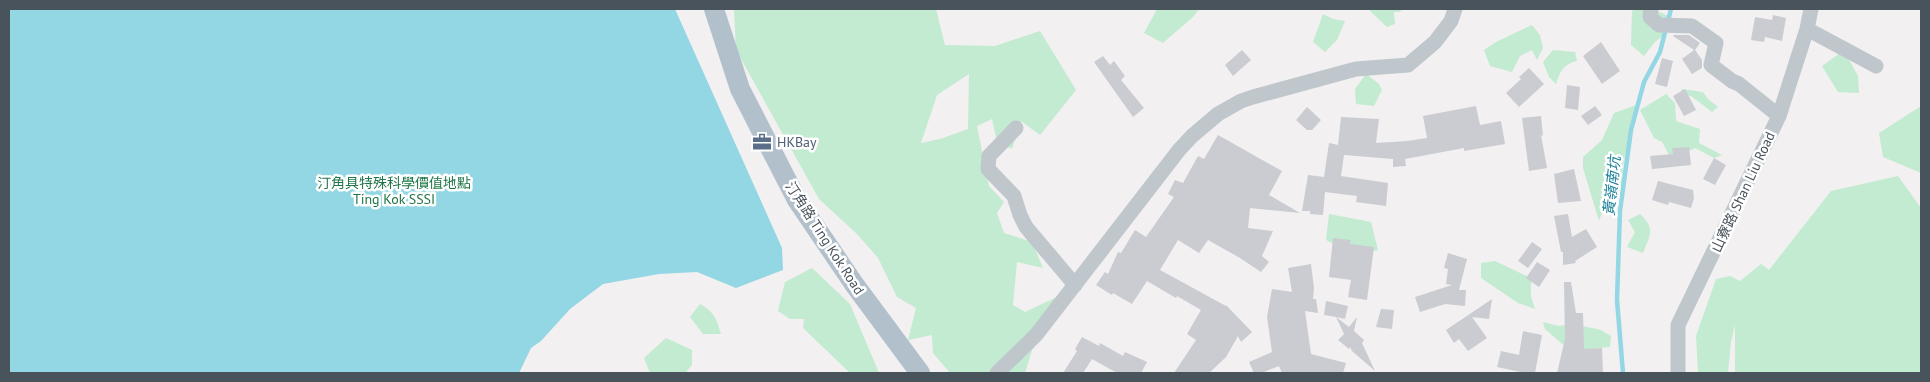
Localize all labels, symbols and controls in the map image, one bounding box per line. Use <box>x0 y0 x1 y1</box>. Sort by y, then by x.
street label: 山寮路 Shan Liu Road <box>1707 129 1779 255</box>
office icon: HKBay <box>751 131 773 153</box>
place label: HKBay <box>777 133 817 151</box>
water label: 黃嶺南坑 <box>1599 153 1624 217</box>
park label: 汀角具特殊科學價值地點 Ting Kok SSSI <box>317 174 471 208</box>
street label: 汀角路 Ting Kok Road <box>782 178 868 298</box>

